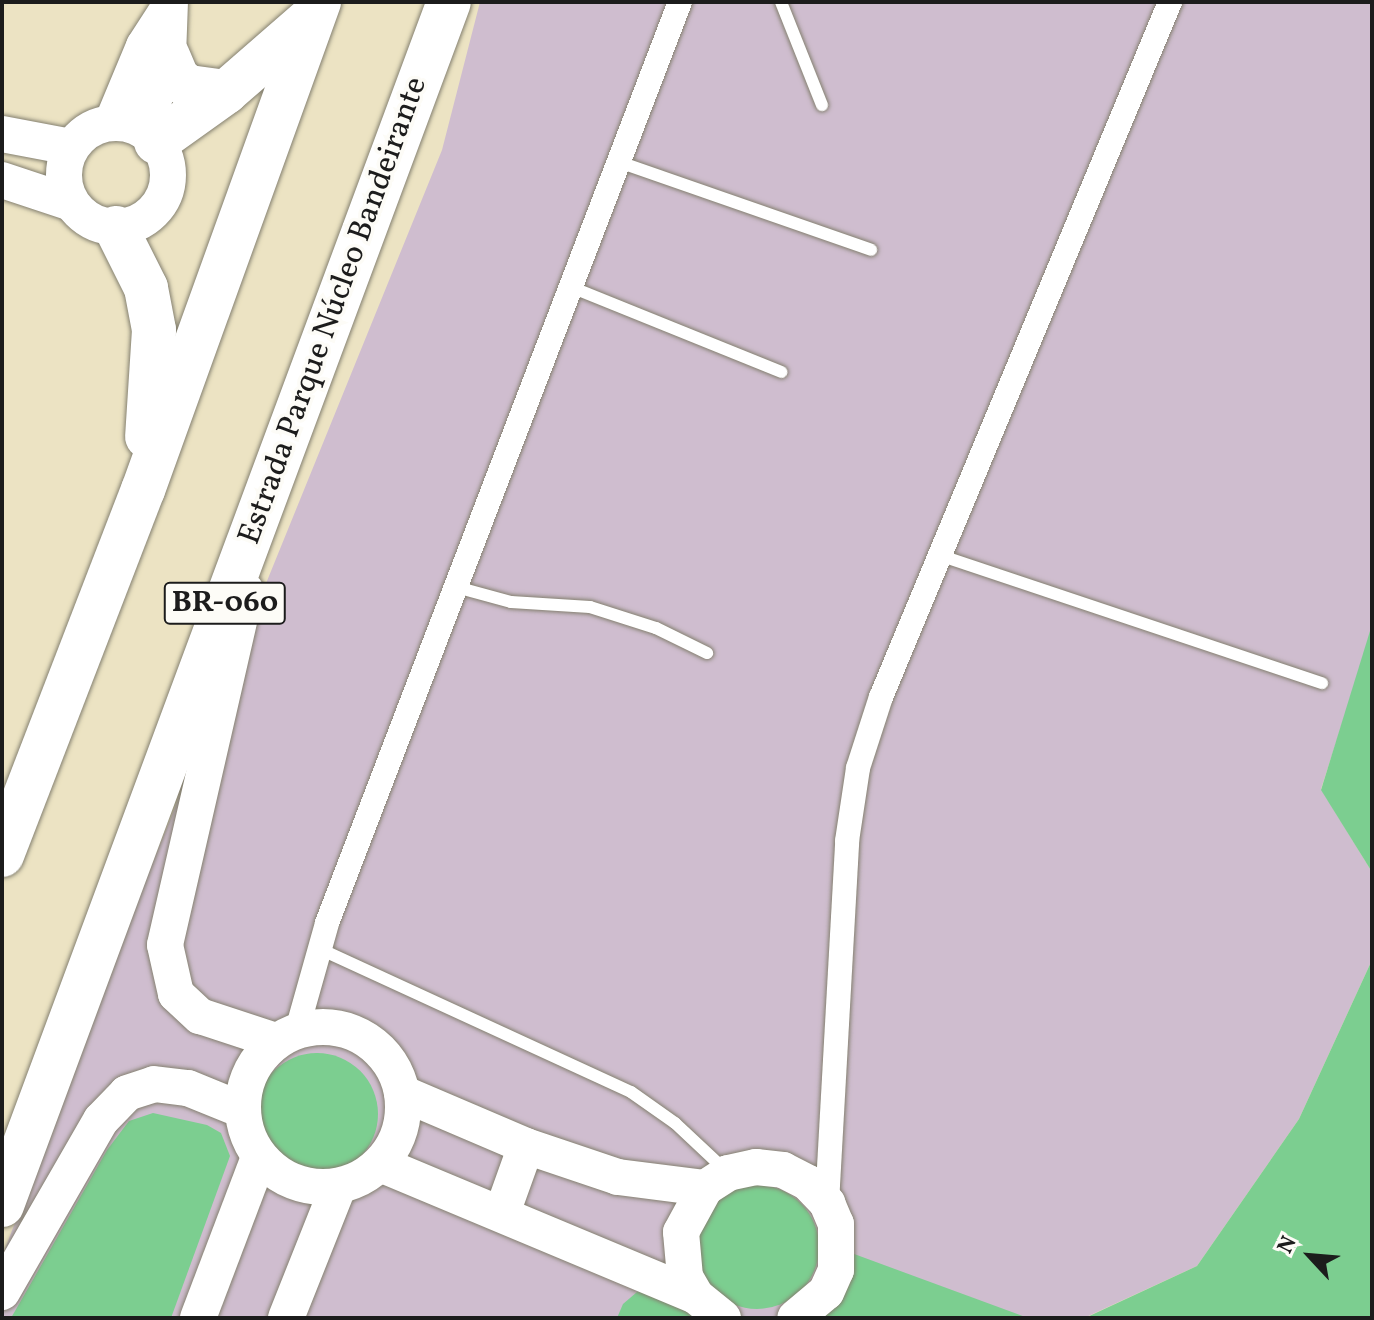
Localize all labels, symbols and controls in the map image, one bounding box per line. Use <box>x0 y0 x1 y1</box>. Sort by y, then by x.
street label: Estrada Parque Núcleo Bandeirante <box>231 72 437 550</box>
road number: BR-060 <box>163 577 287 629</box>
north arrow <box>1270 1216 1350 1296</box>
text: N <box>1271 1231 1305 1259</box>

